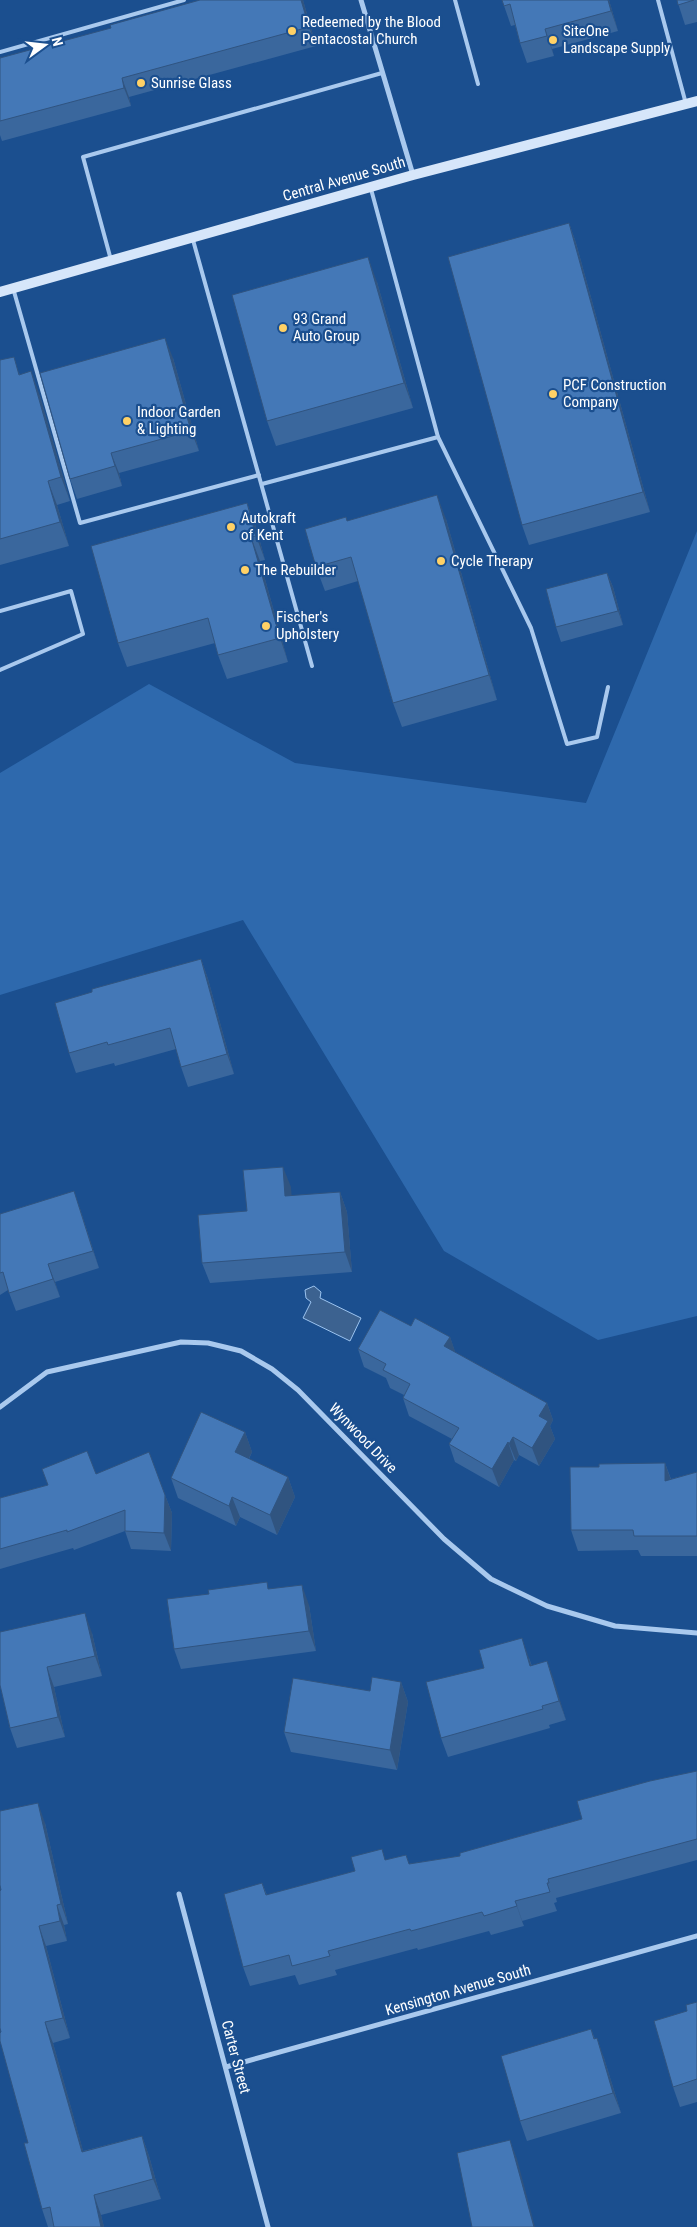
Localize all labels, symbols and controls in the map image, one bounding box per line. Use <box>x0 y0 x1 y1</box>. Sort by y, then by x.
place label: Redeemed by the Blood Pentacostal Church <box>302 13 441 48</box>
north arrow <box>20 20 70 70</box>
place label: SiteOne Landscape Supply <box>563 22 670 57</box>
marker: Redeemed by the Blood Pentacostal Church <box>286 25 298 37</box>
marker: SiteOne Landscape Supply <box>547 34 559 46</box>
text: N <box>49 35 66 48</box>
place label: Sunrise Glass <box>151 74 232 92</box>
marker: Sunrise Glass <box>135 77 147 89</box>
street label: Central Avenue South <box>281 153 407 205</box>
place label: 93 Grand Auto Group <box>293 310 360 345</box>
marker: 93 Grand Auto Group <box>277 322 289 334</box>
place label: PCF Construction Company <box>563 376 666 411</box>
marker: PCF Construction Company <box>547 388 559 400</box>
place label: Indoor Garden & Lighting <box>137 403 221 438</box>
marker: Indoor Garden & Lighting <box>121 415 133 427</box>
place label: Autokraft of Kent <box>241 509 296 544</box>
marker: Autokraft of Kent <box>225 521 237 533</box>
place label: Cycle Therapy <box>451 552 533 570</box>
marker: Cycle Therapy <box>435 555 447 567</box>
place label: The Rebuilder <box>255 561 337 579</box>
marker: The Rebuilder <box>239 564 251 576</box>
place label: Fischer's Upholstery <box>276 608 339 643</box>
marker: Fischer's Upholstery <box>260 620 272 632</box>
street label: Wynwood Drive <box>325 1399 401 1477</box>
street label: Kensington Avenue South <box>383 1961 533 2019</box>
street label: Carter Street <box>218 2018 254 2096</box>

